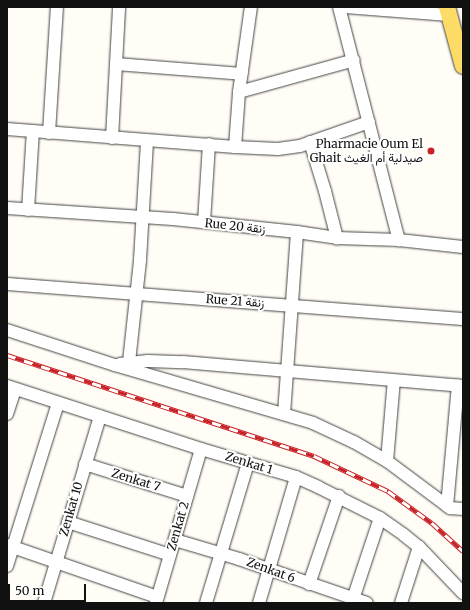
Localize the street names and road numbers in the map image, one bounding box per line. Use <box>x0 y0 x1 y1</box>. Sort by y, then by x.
street label: Rue 20 زنقة <box>204 216 266 236</box>
street label: Rue 21 زنقة <box>205 292 265 310</box>
street label: Zenkat 1 <box>224 449 274 477</box>
street label: Zenkat 7 <box>110 466 162 494</box>
street label: Zenkat 10 <box>56 480 86 538</box>
street label: Zenkat 2 <box>164 500 192 552</box>
street label: Zenkat 6 <box>245 555 297 585</box>

